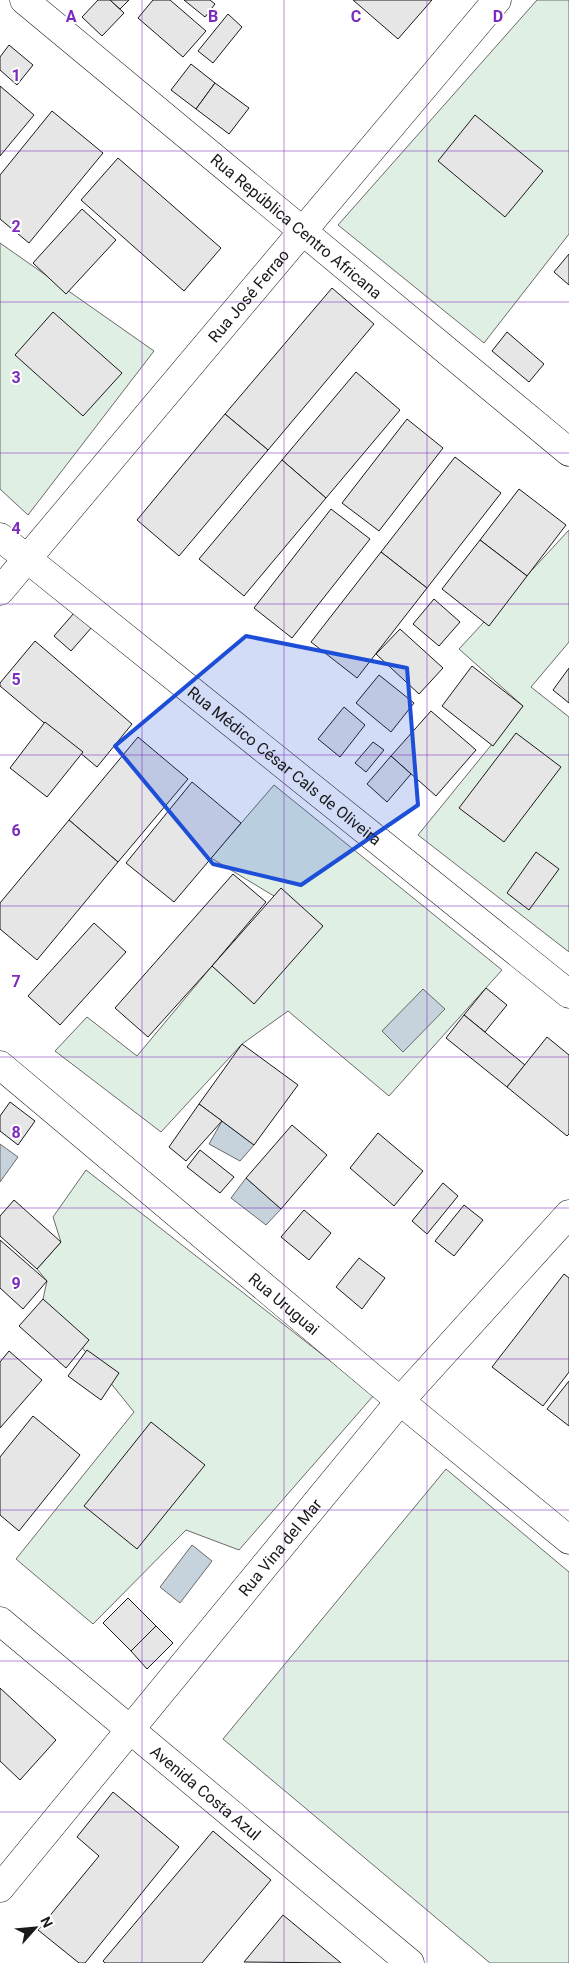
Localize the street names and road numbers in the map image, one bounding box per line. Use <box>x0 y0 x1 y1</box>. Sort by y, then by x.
street label: Rua República Centro Africana <box>207 150 386 303</box>
street label: Rua José Ferrao <box>204 246 293 346</box>
street label: Rua Médico César Cals de Oliveira <box>184 683 385 849</box>
street label: Rua Uruguai <box>245 1269 323 1339</box>
street label: Rua Vina del Mar <box>235 1495 326 1600</box>
street label: Avenida Costa Azul <box>147 1742 264 1844</box>

